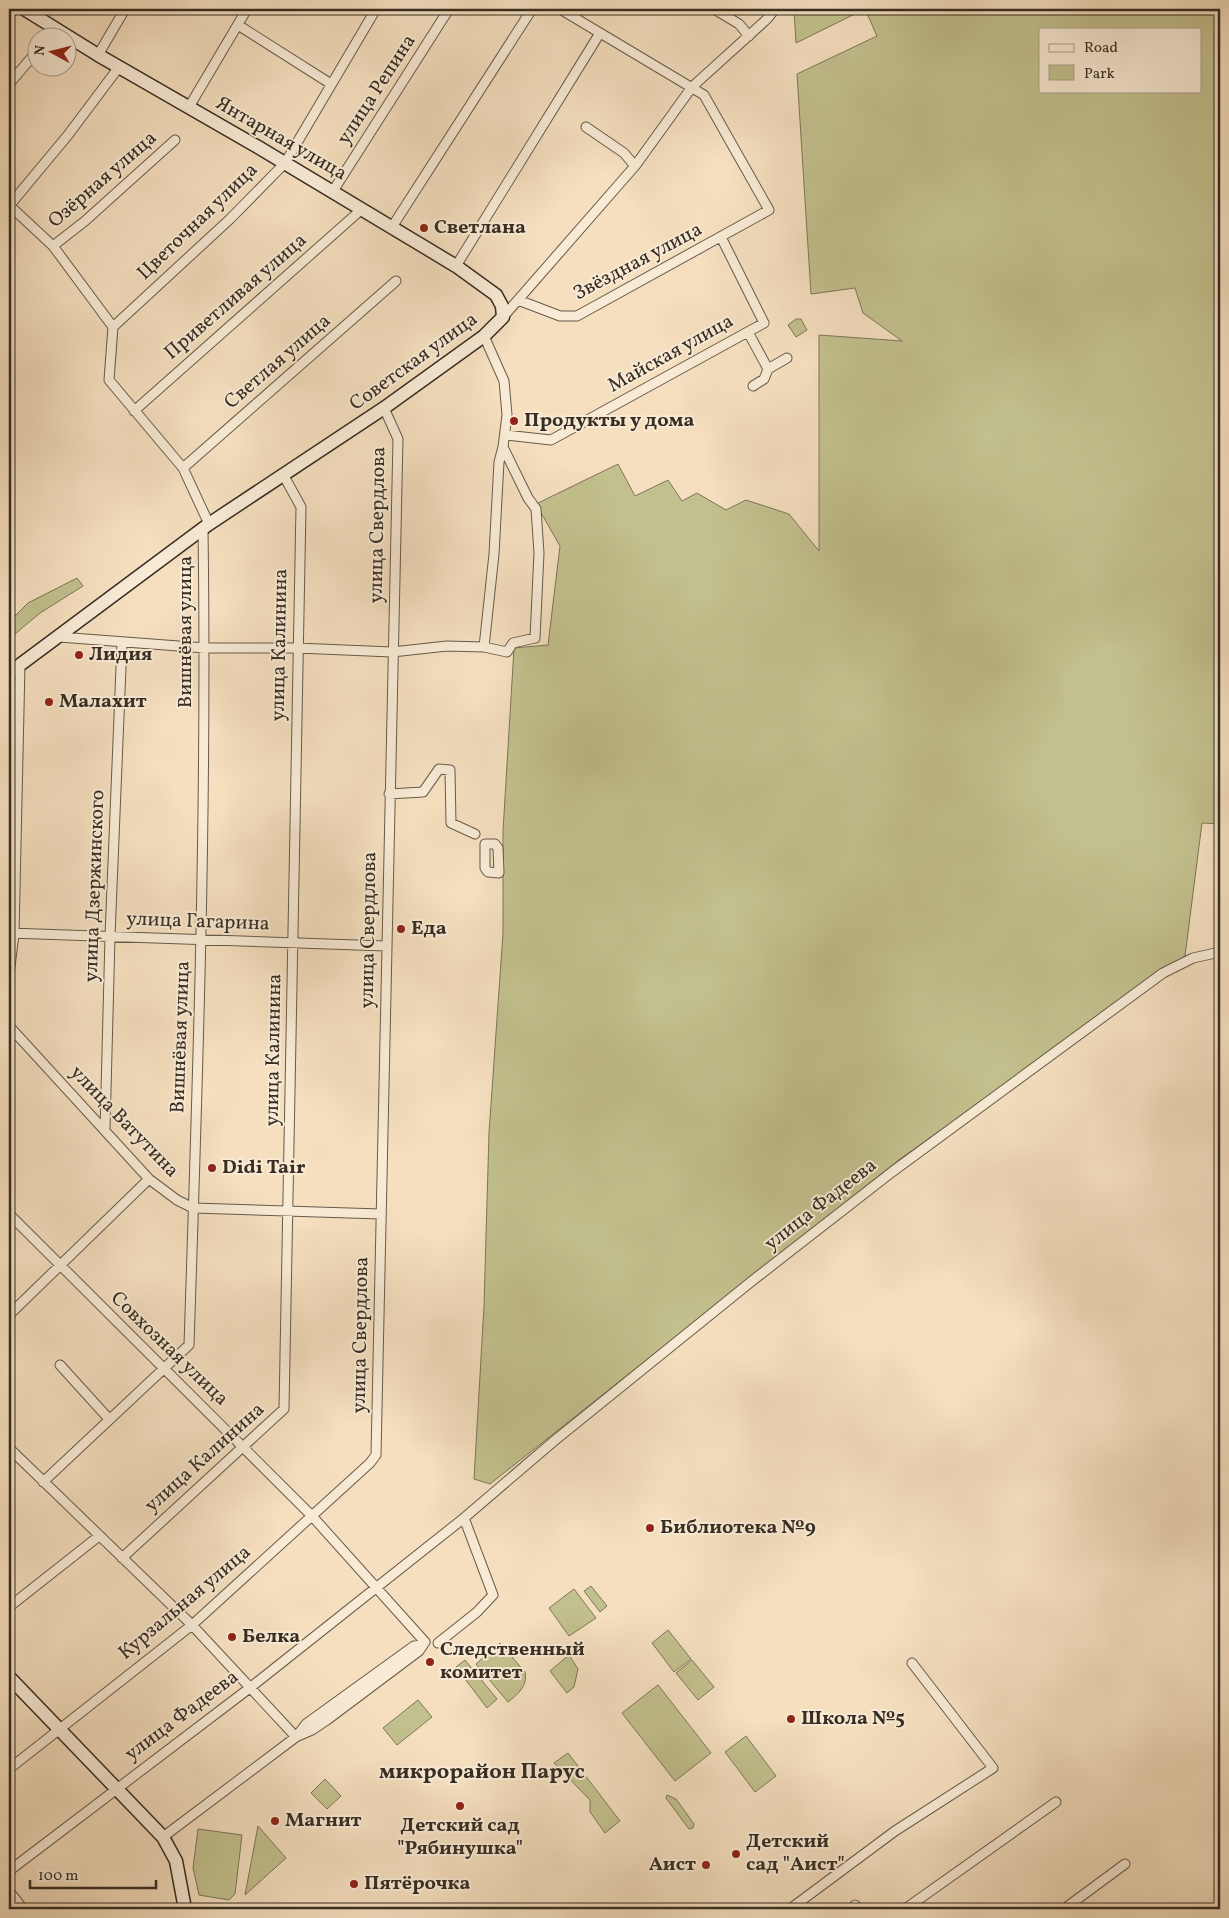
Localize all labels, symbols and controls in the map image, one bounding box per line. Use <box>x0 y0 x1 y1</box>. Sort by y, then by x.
north arrow <box>28 28 78 78</box>
legend <box>1039 28 1202 92</box>
street label: улица Репина <box>331 29 423 151</box>
text: Road <box>1084 38 1118 59</box>
text: N <box>31 44 51 57</box>
text: Park <box>1084 64 1115 85</box>
street label: Янтарная улица <box>210 90 352 188</box>
street label: Озёрная улица <box>43 125 163 235</box>
street label: Цветочная улица <box>131 157 265 287</box>
place label: Светлана <box>434 214 526 242</box>
street label: Звёздная улица <box>568 216 708 308</box>
marker: Светлана <box>418 222 430 234</box>
street label: Приветливая улица <box>159 227 313 367</box>
street label: Советская улица <box>344 306 484 418</box>
street label: Светлая улица <box>219 308 337 416</box>
street label: Майская улица <box>603 308 739 400</box>
place label: Продукты у дома <box>524 407 694 435</box>
marker: Продукты у дома <box>508 415 520 427</box>
street label: улица Свердлова <box>363 446 393 604</box>
street label: Вишнёвая улица <box>172 556 200 708</box>
street label: улица Калинина <box>265 568 295 722</box>
place label: Лидия <box>89 641 153 669</box>
marker: Лидия <box>73 649 85 661</box>
place label: Малахит <box>59 688 147 716</box>
marker: Малахит <box>43 696 55 708</box>
street label: улица Дзержинского <box>78 789 112 983</box>
street label: улица Свердлова <box>354 851 384 1009</box>
street label: улица Гагарина <box>126 906 270 938</box>
place label: Еда <box>411 915 447 943</box>
marker: Еда <box>395 923 407 935</box>
street label: Вишнёвая улица <box>164 960 198 1114</box>
street label: улица Калинина <box>259 973 289 1127</box>
street label: улица Ватутина <box>63 1060 185 1184</box>
street label: улица Фадеева <box>759 1152 883 1258</box>
place label: Didi Tair <box>222 1154 306 1182</box>
marker: Didi Tair <box>206 1162 218 1174</box>
street label: улица Свердлова <box>346 1256 376 1414</box>
street label: Совхозная улица <box>104 1285 234 1413</box>
street label: улица Калинина <box>139 1396 271 1520</box>
place label: Библиотека №9 <box>660 1514 816 1542</box>
marker: Библиотека №9 <box>644 1522 656 1534</box>
street label: Курзальная улица <box>113 1539 257 1667</box>
place label: Белка <box>242 1623 300 1651</box>
marker: Белка <box>226 1631 238 1643</box>
place label: Следственный комитет <box>440 1636 585 1687</box>
marker: Следственный комитет <box>424 1656 436 1668</box>
street label: улица Фадеева <box>119 1664 245 1768</box>
place label: Школа №5 <box>801 1705 905 1733</box>
marker: Школа №5 <box>785 1713 797 1725</box>
district label: микрорайон Парус <box>379 1757 585 1788</box>
marker: Детский сад "Рябинушка" <box>454 1800 466 1812</box>
place label: Магнит <box>285 1807 362 1835</box>
place label: Детский сад "Рябинушка" <box>397 1812 523 1863</box>
marker: Магнит <box>269 1815 281 1827</box>
place label: Детский сад "Аист" <box>746 1828 845 1879</box>
marker: Детский сад "Аист" <box>730 1848 742 1860</box>
place label: Аист <box>649 1851 696 1879</box>
scale bar <box>30 1858 156 1890</box>
marker: Аист <box>700 1859 712 1871</box>
text: 100 m <box>38 1866 78 1887</box>
place label: Пятёрочка <box>364 1870 471 1898</box>
marker: Пятёрочка <box>348 1878 360 1890</box>

